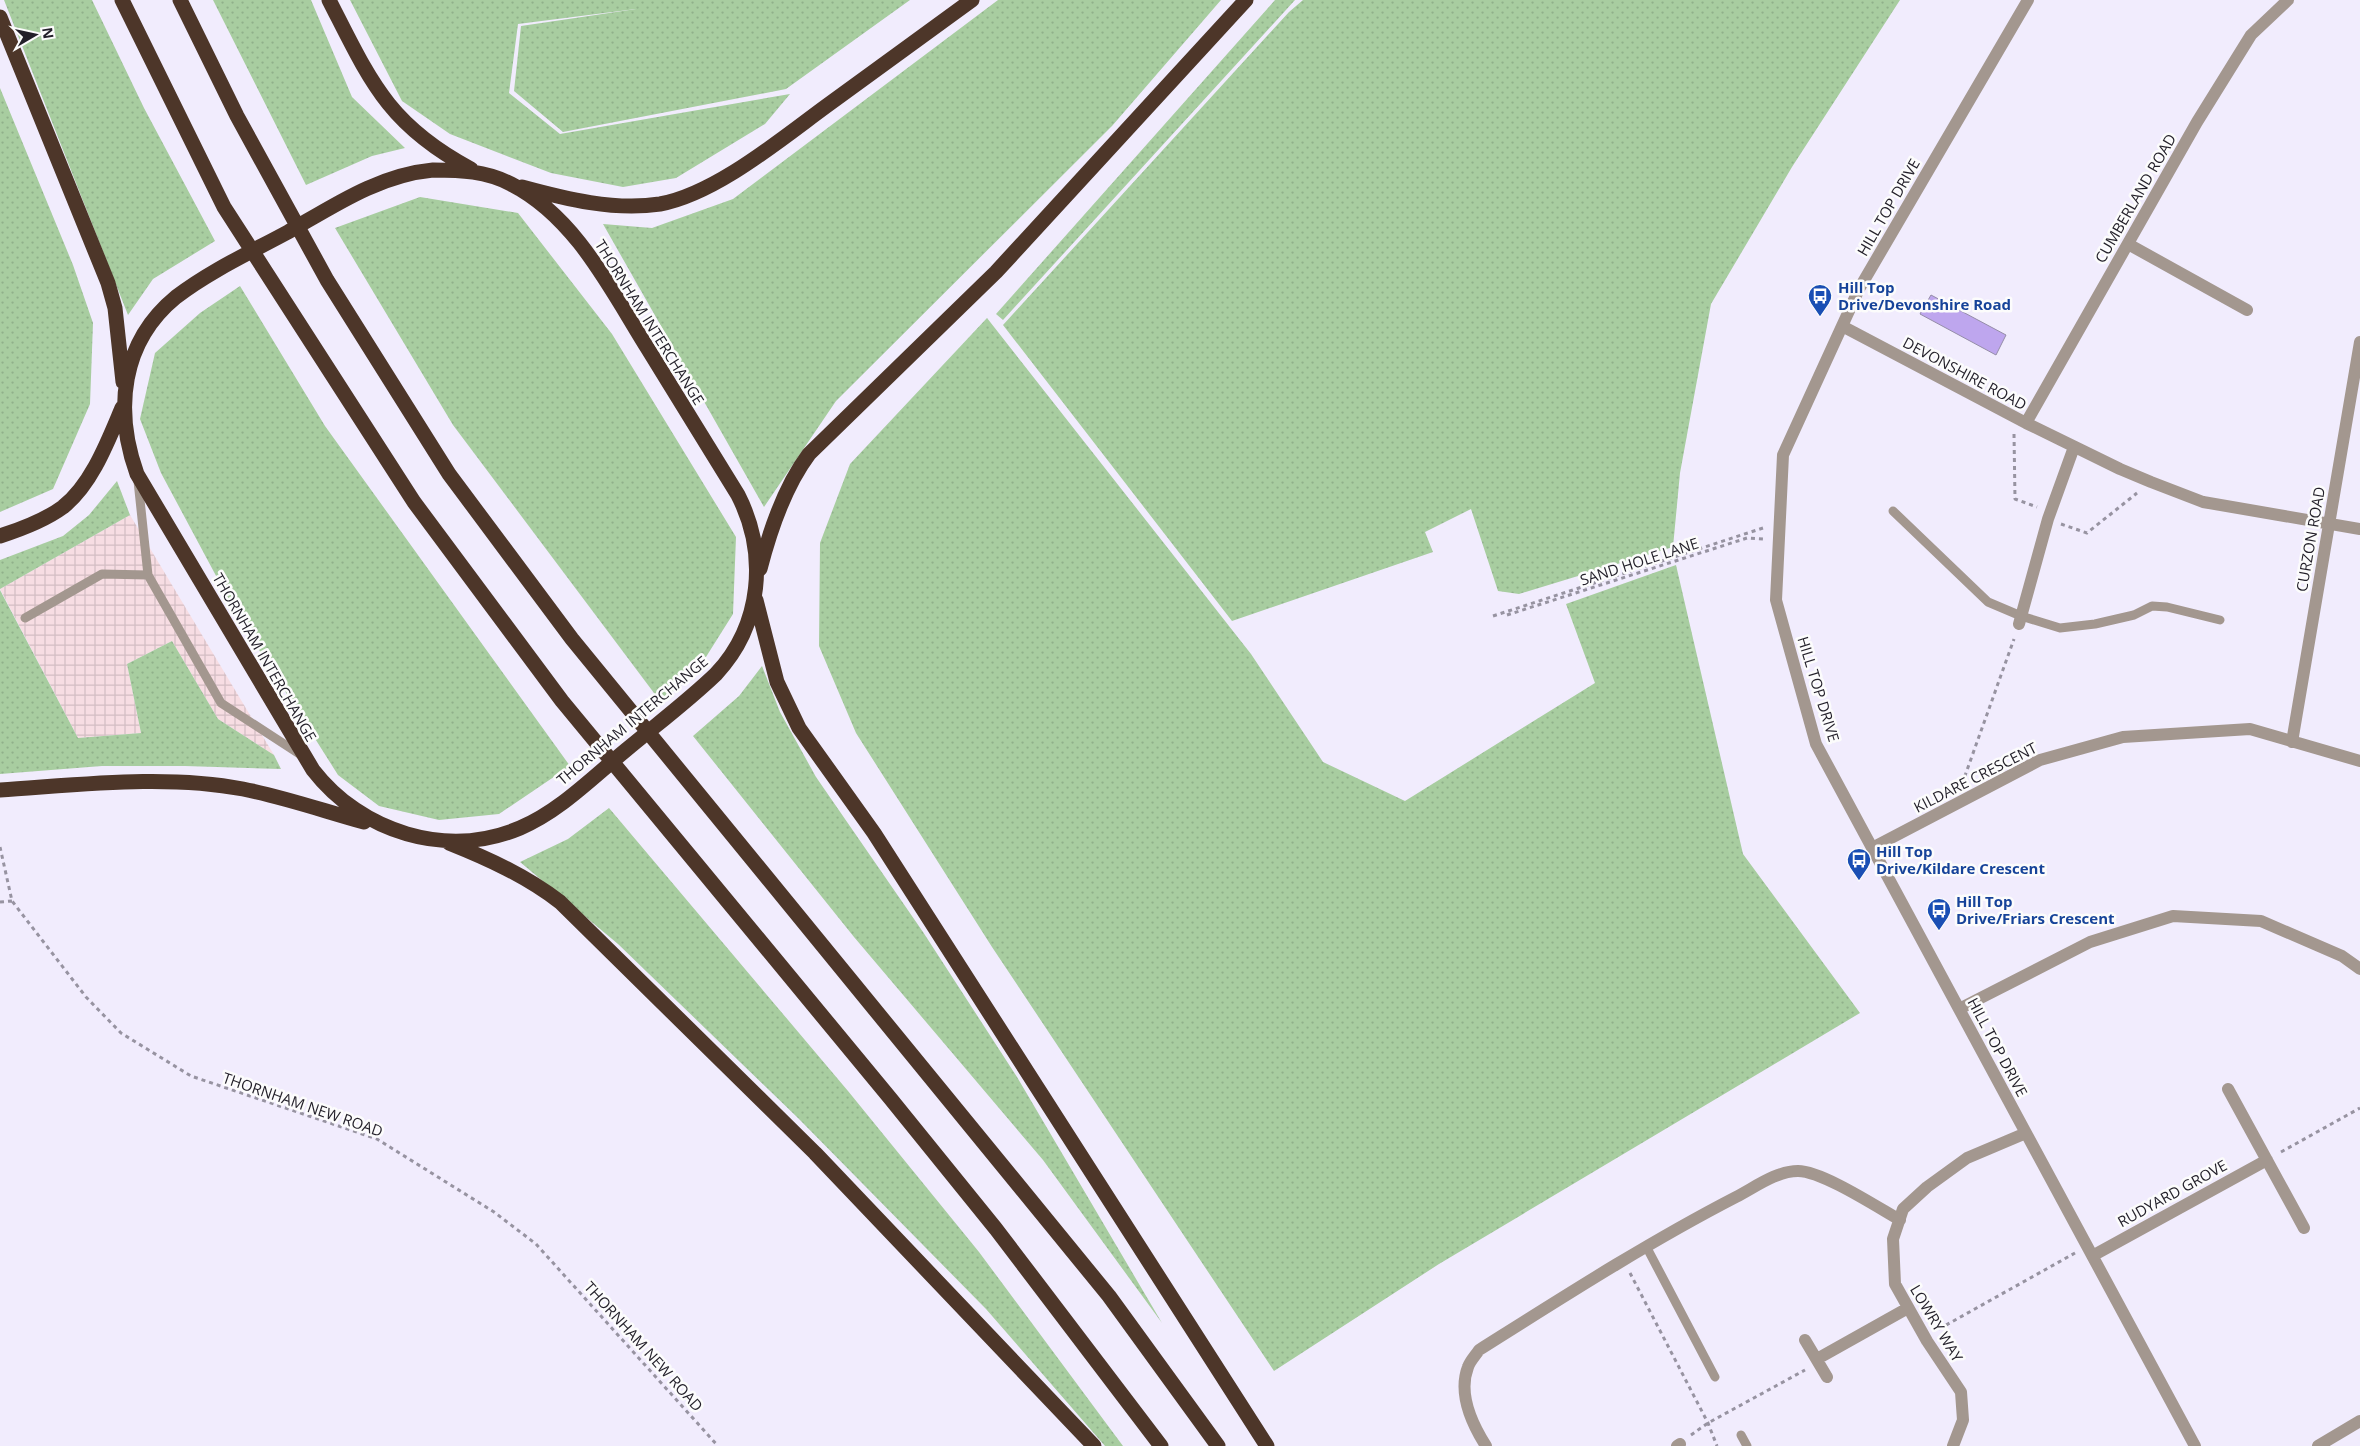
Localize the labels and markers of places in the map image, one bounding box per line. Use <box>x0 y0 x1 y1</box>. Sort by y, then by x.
place label: Hill Top Drive/Devonshire Road <box>1838 277 2011 314</box>
bus stop icon: Hill Top Drive/Devonshire Road <box>1807 283 1833 317</box>
place label: Hill Top Drive/Kildare Crescent <box>1876 841 2045 878</box>
bus stop icon: Hill Top Drive/Kildare Crescent <box>1846 847 1872 881</box>
place label: Hill Top Drive/Friars Crescent <box>1956 891 2115 928</box>
bus stop icon: Hill Top Drive/Friars Crescent <box>1926 897 1952 931</box>

